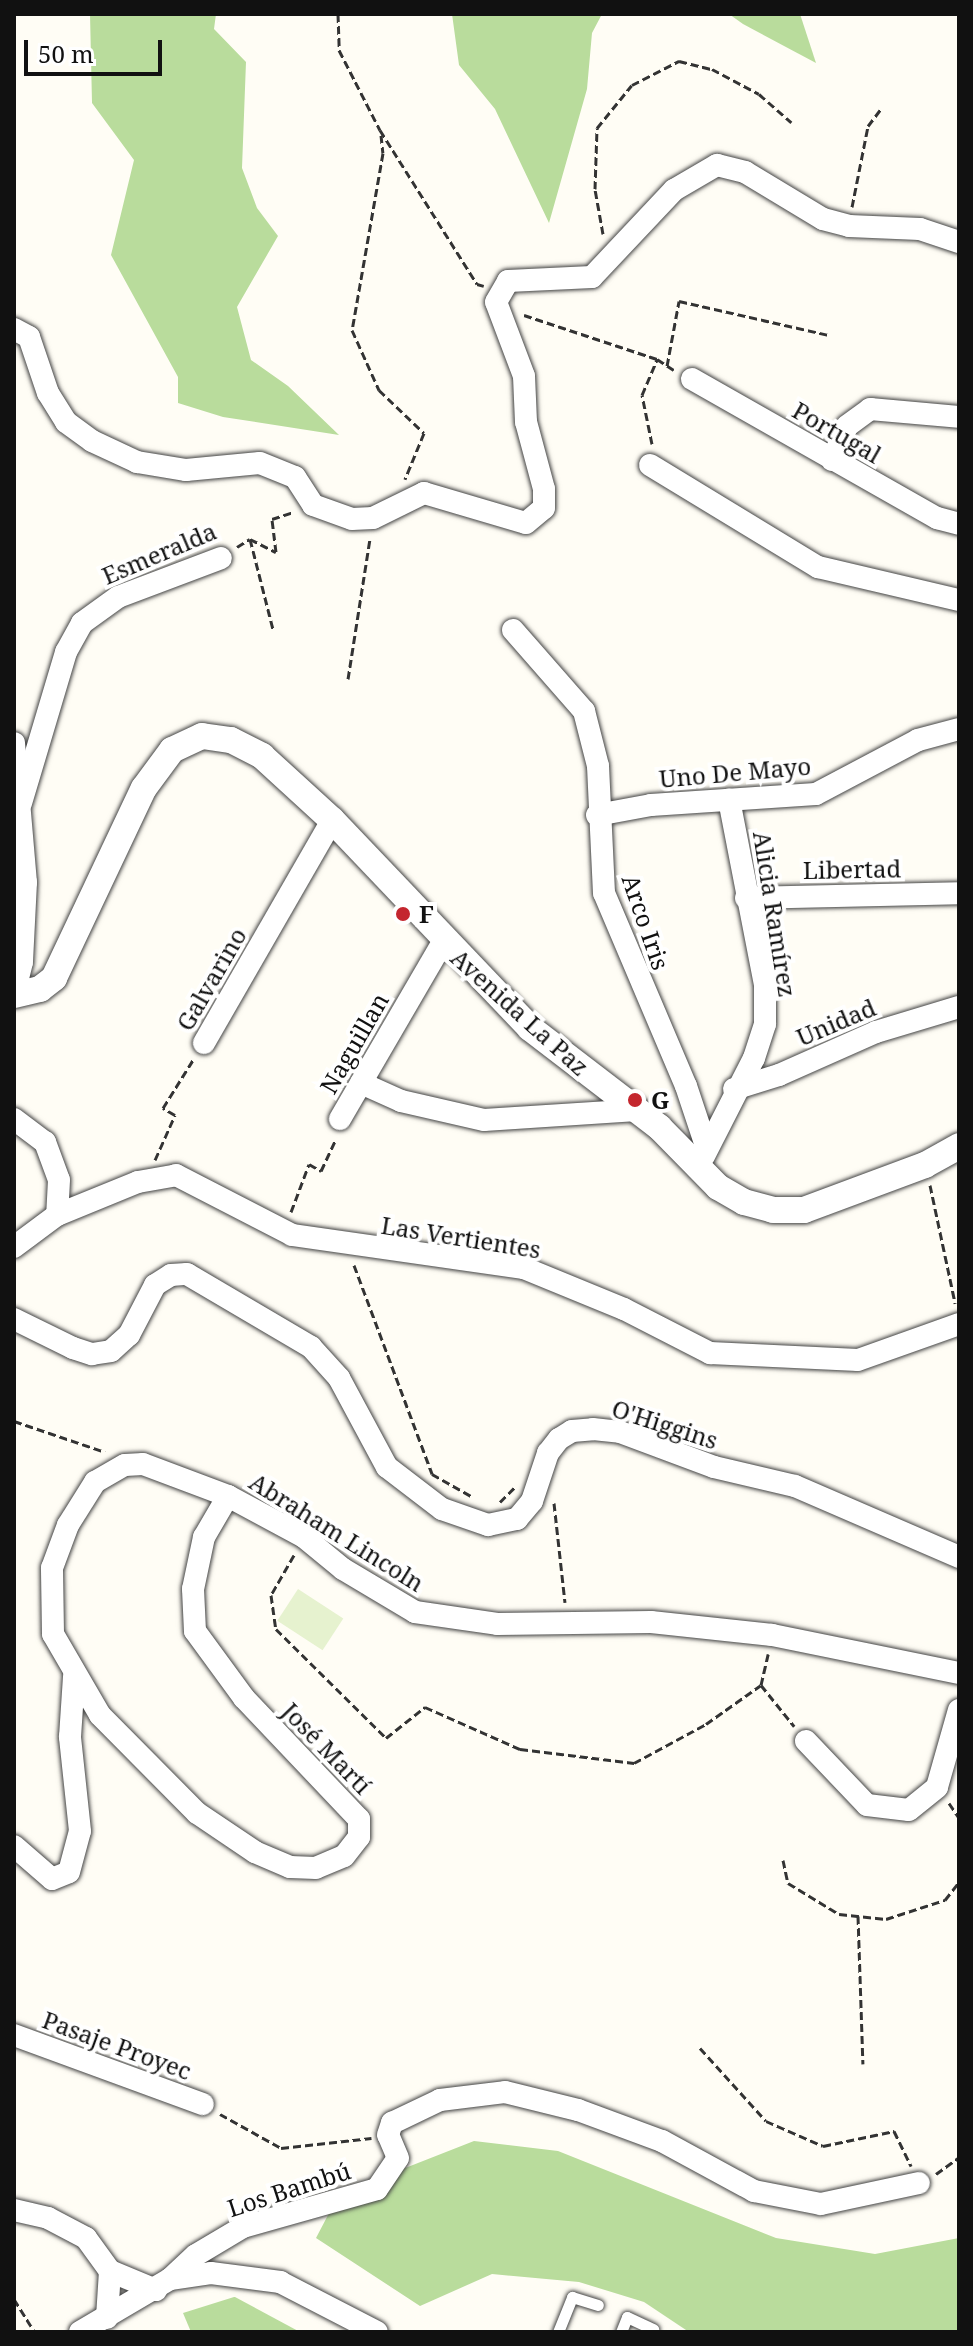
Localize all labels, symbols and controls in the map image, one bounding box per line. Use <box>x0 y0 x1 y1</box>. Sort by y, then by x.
scale bar <box>28 24 166 74</box>
text: 50 m <box>38 37 94 70</box>
street label: Portugal <box>788 395 886 469</box>
street label: Esmeralda <box>98 516 220 590</box>
street label: Uno De Mayo <box>658 751 812 793</box>
street label: Alicia Ramírez <box>748 829 802 999</box>
street label: Libertad <box>803 854 901 884</box>
street label: Arco Iris <box>616 871 676 973</box>
place label: F <box>419 900 434 928</box>
marker: F <box>394 905 412 923</box>
street label: Galvarino <box>170 923 252 1035</box>
street label: Avenida La Paz <box>445 943 595 1081</box>
street label: Naguillan <box>314 988 394 1098</box>
street label: Unidad <box>792 992 880 1052</box>
place label: G <box>651 1086 669 1114</box>
marker: G <box>626 1091 644 1109</box>
street label: Las Vertientes <box>379 1210 543 1264</box>
street label: O'Higgins <box>608 1393 722 1455</box>
street label: Abraham Lincoln <box>244 1467 430 1597</box>
street label: José Martí <box>276 1696 378 1800</box>
street label: Pasaje Proyec <box>39 2005 195 2085</box>
street label: Los Bambú <box>224 2156 354 2222</box>

